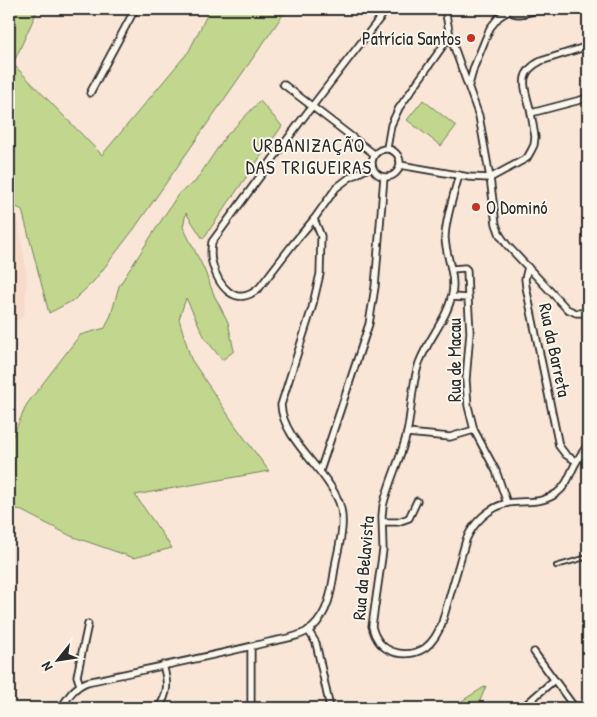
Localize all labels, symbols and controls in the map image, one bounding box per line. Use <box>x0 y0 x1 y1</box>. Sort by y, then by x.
place label: Patrícia Santos <box>362 26 461 51</box>
marker: Patrícia Santos <box>465 32 477 44</box>
district label: URBANIZAÇÃO DAS TRIGUEIRAS <box>246 132 372 180</box>
place label: O Dominó <box>486 195 548 220</box>
marker: O Dominó <box>470 201 482 213</box>
street label: Rua da Barreta <box>533 301 577 399</box>
street label: Rua de Macau <box>442 318 467 402</box>
street label: Rua da Belavista <box>346 515 380 621</box>
north arrow <box>32 634 82 684</box>
text: N <box>36 658 56 675</box>

